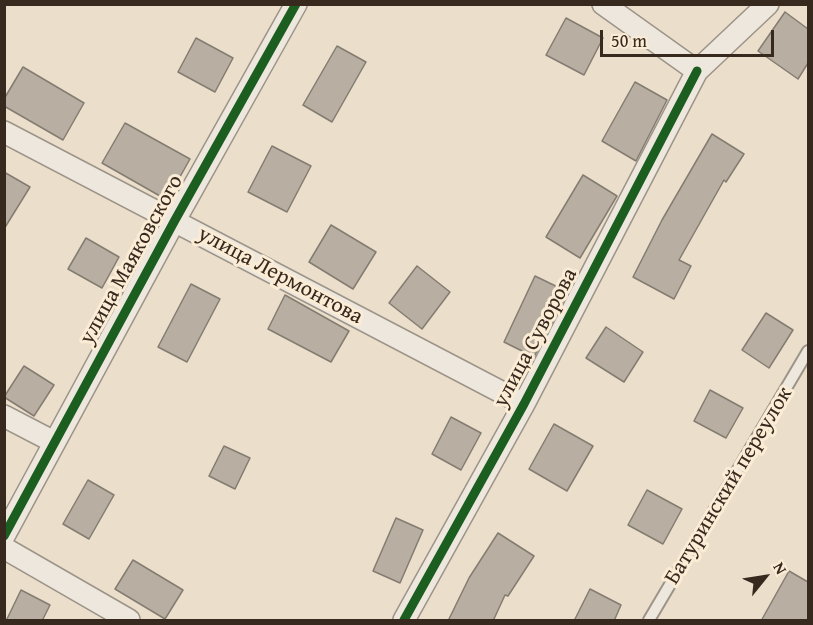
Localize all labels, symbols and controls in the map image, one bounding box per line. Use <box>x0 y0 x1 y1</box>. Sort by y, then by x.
scale bar <box>603 18 777 56</box>
text: 50 m <box>611 27 647 54</box>
street label: улица Маяковского <box>74 171 190 349</box>
street label: улица Лермонтова <box>193 221 367 331</box>
street label: улица Суворова <box>488 264 584 412</box>
street label: Батуринский переулок <box>660 382 798 590</box>
north arrow <box>735 547 795 607</box>
text: N <box>768 557 794 579</box>

